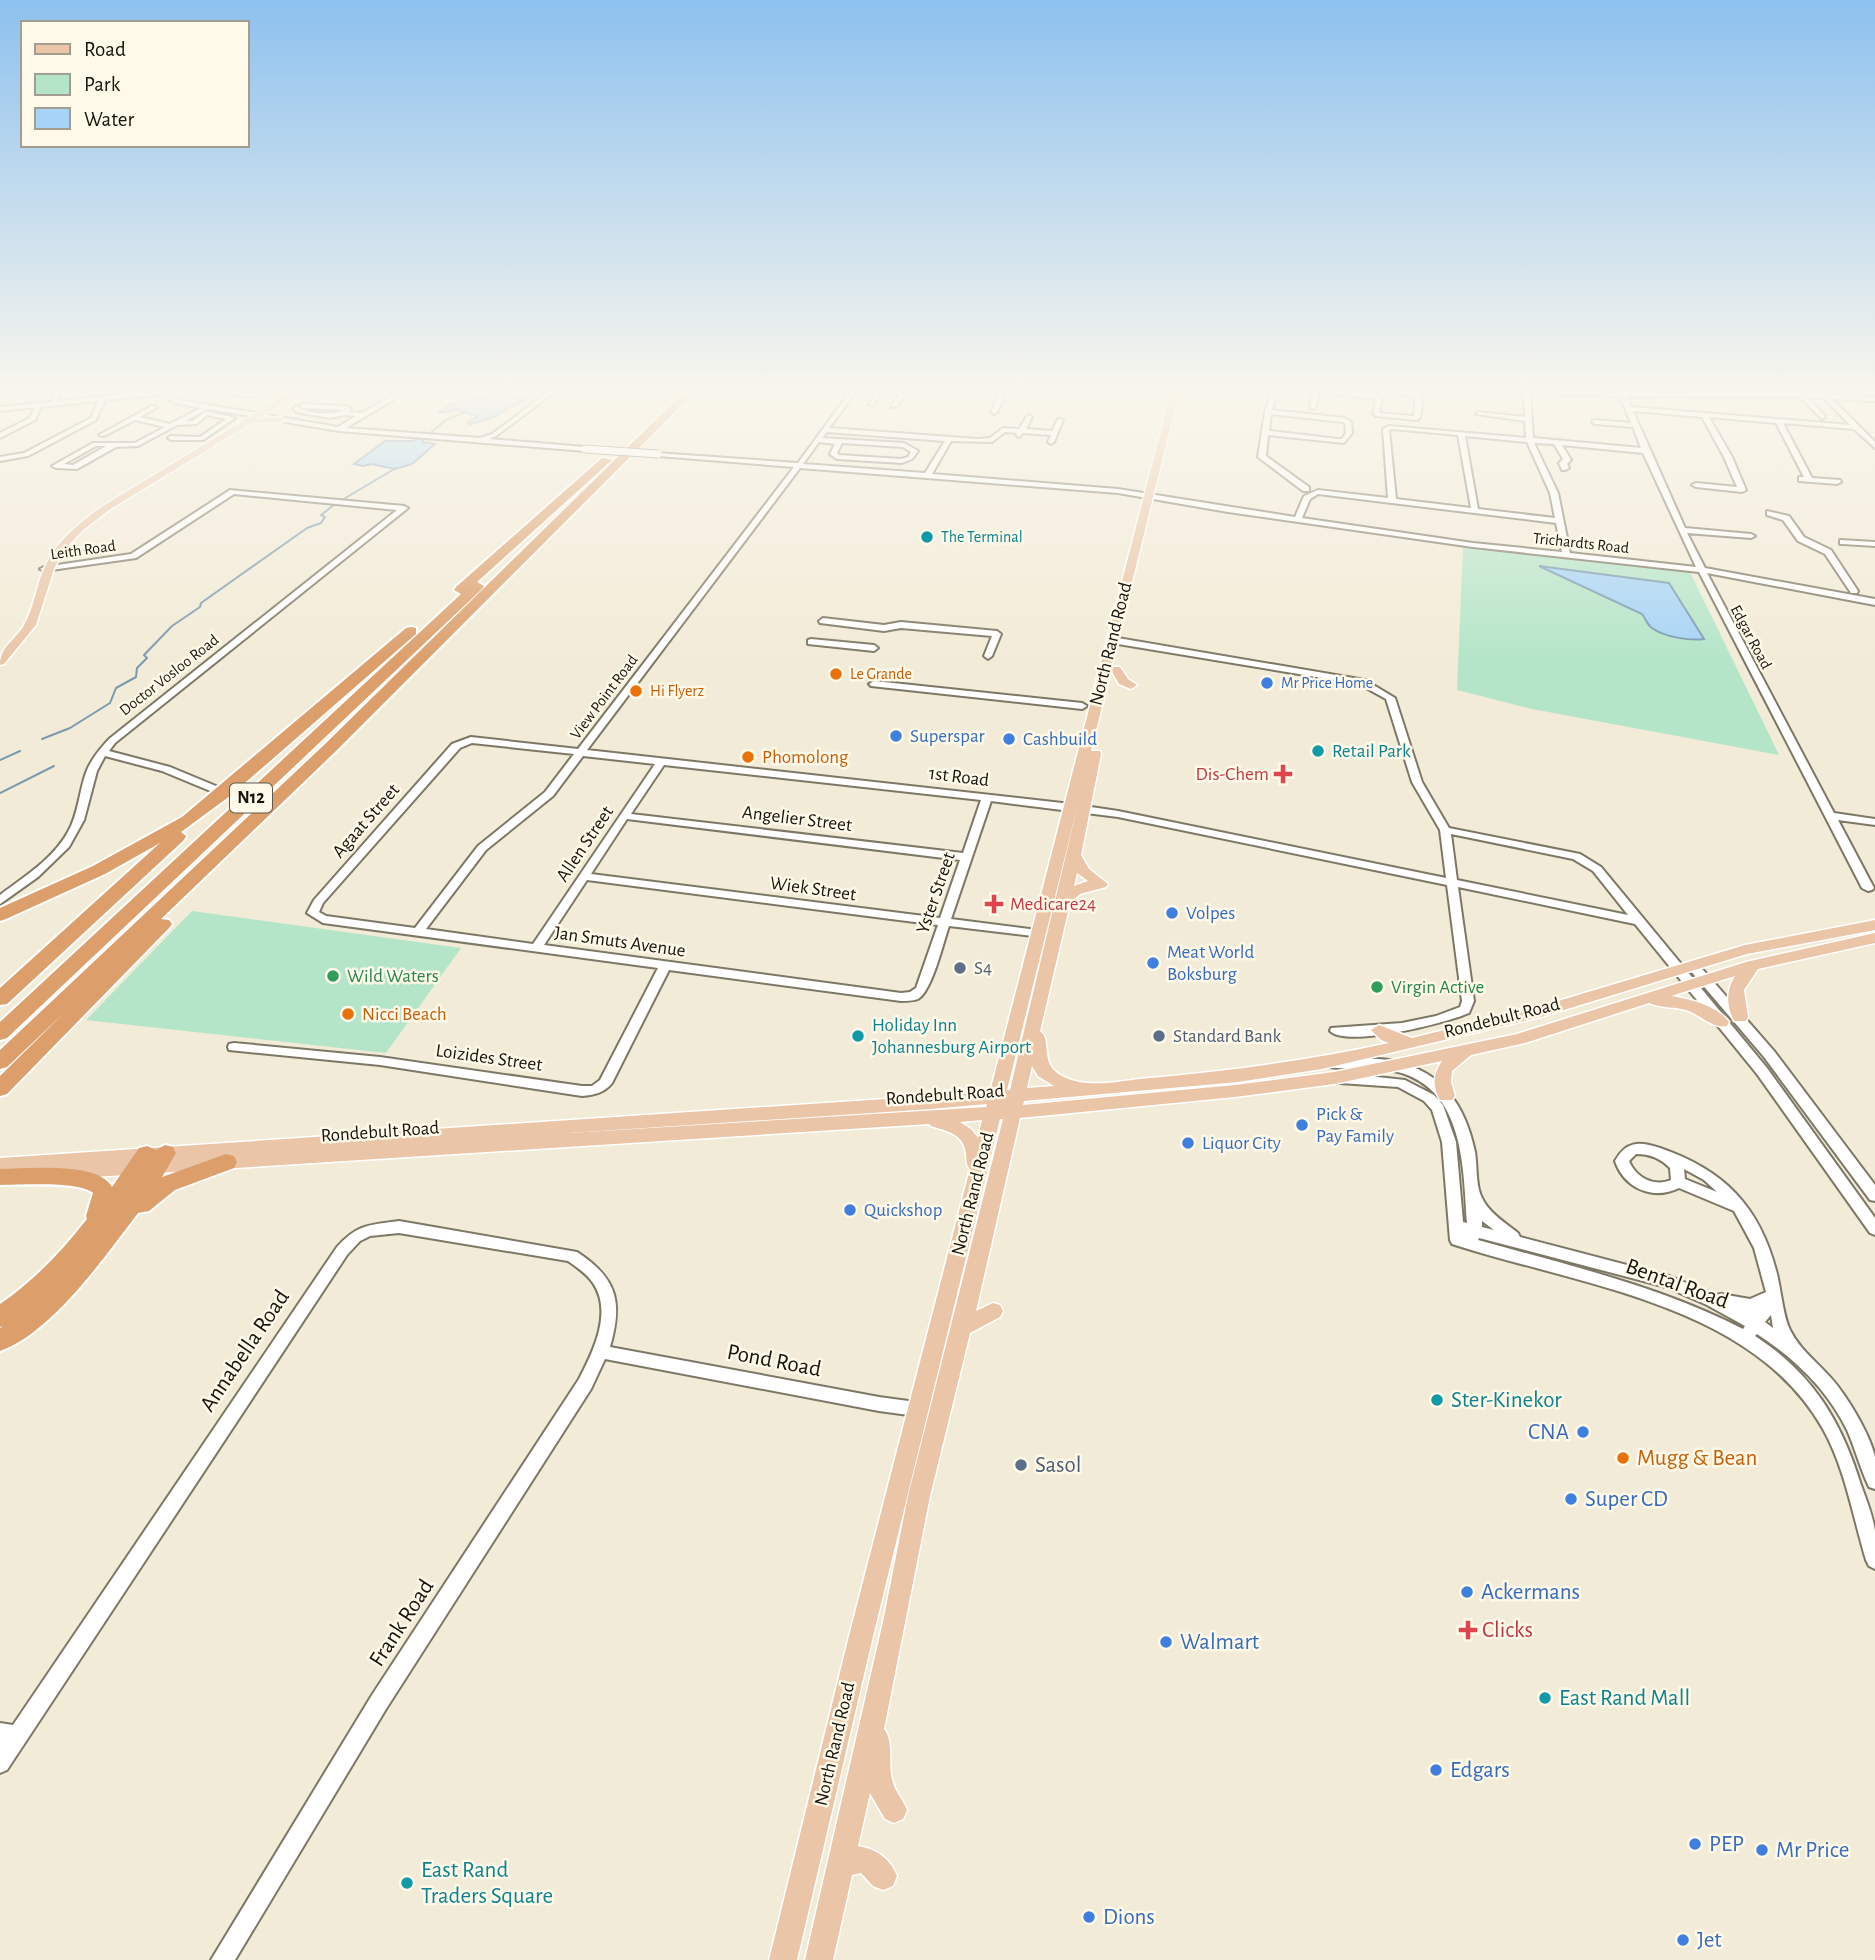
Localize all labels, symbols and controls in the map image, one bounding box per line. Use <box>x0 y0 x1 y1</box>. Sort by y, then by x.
legend <box>21 21 248 147</box>
text: Road <box>84 39 126 60</box>
text: Park <box>84 74 121 95</box>
text: Water <box>84 109 134 130</box>
marker: The Terminal <box>919 529 935 545</box>
place label: The Terminal <box>941 529 1023 545</box>
street label: Trichardts Road <box>1532 530 1630 556</box>
street label: Leith Road <box>49 538 117 562</box>
street label: North Rand Road <box>1087 580 1136 708</box>
street label: Edgar Road <box>1727 602 1775 672</box>
street label: Doctor Vosloo Road <box>116 631 222 719</box>
street label: View Point Road <box>567 652 641 742</box>
marker: Le Grande <box>828 666 844 682</box>
place label: Le Grande <box>850 666 912 682</box>
marker: Mr Price Home <box>1259 675 1275 691</box>
place label: Mr Price Home <box>1281 675 1373 691</box>
marker: Hi Flyerz <box>628 683 644 699</box>
place label: Hi Flyerz <box>650 683 704 700</box>
place label: Superspar <box>910 727 985 746</box>
marker: Superspar <box>888 728 904 744</box>
place label: Cashbuild <box>1023 730 1097 749</box>
marker: Cashbuild <box>1001 731 1017 747</box>
place label: Retail Park <box>1332 742 1411 761</box>
marker: Retail Park <box>1310 743 1326 759</box>
place label: Phomolong <box>762 748 849 767</box>
marker: Phomolong <box>740 749 756 765</box>
street label: 1st Road <box>928 764 990 790</box>
place label: Dis-Chem <box>1196 765 1269 784</box>
marker: Dis-Chem <box>1275 766 1291 782</box>
street label: Agaat Street <box>329 780 403 862</box>
road number: N12 <box>230 784 272 812</box>
street label: Allen Street <box>553 803 617 885</box>
street label: Angelier Street <box>741 803 853 835</box>
street label: Yster Street <box>913 850 959 936</box>
street label: Wiek Street <box>769 874 857 904</box>
marker: Medicare24 <box>984 894 1004 914</box>
place label: Medicare24 <box>1010 895 1096 914</box>
place label: Volpes <box>1186 904 1235 923</box>
marker: Volpes <box>1164 905 1180 921</box>
street label: Jan Smuts Avenue <box>553 923 687 961</box>
place label: Meat World Boksburg <box>1167 943 1254 984</box>
marker: Meat World Boksburg <box>1145 955 1161 971</box>
place label: S4 <box>974 959 992 978</box>
marker: S4 <box>952 960 968 976</box>
place label: Wild Waters <box>347 967 439 986</box>
marker: Wild Waters <box>325 968 341 984</box>
place label: Virgin Active <box>1391 978 1484 997</box>
marker: Virgin Active <box>1369 979 1385 995</box>
street label: Rondebult Road <box>1442 994 1562 1042</box>
place label: Nicci Beach <box>362 1005 447 1024</box>
marker: Nicci Beach <box>340 1006 356 1022</box>
place label: Holiday Inn Johannesburg Airport <box>872 1016 1031 1057</box>
place label: Standard Bank <box>1173 1027 1282 1046</box>
marker: Holiday Inn Johannesburg Airport <box>850 1028 866 1044</box>
marker: Standard Bank <box>1151 1028 1167 1044</box>
street label: Loizides Street <box>434 1041 544 1075</box>
street label: Rondebult Road <box>885 1081 1005 1109</box>
place label: Pick & Pay Family <box>1316 1105 1394 1146</box>
marker: Pick & Pay Family <box>1294 1117 1310 1133</box>
street label: Rondebult Road <box>320 1118 440 1146</box>
street label: North Rand Road <box>949 1130 998 1258</box>
place label: Liquor City <box>1202 1134 1281 1153</box>
marker: Liquor City <box>1180 1135 1196 1151</box>
place label: Quickshop <box>864 1201 942 1220</box>
marker: Quickshop <box>842 1202 858 1218</box>
street label: Bental Road <box>1622 1255 1732 1313</box>
street label: Annabella Road <box>196 1286 294 1416</box>
street label: Pond Road <box>725 1341 823 1381</box>
place label: Ster-Kinekor <box>1451 1389 1562 1412</box>
marker: Ster-Kinekor <box>1429 1392 1445 1408</box>
place label: CNA <box>1528 1421 1569 1444</box>
marker: CNA <box>1575 1424 1591 1440</box>
place label: Mugg & Bean <box>1637 1447 1757 1470</box>
marker: Mugg & Bean <box>1615 1450 1631 1466</box>
place label: Sasol <box>1035 1454 1082 1477</box>
marker: Sasol <box>1013 1457 1029 1473</box>
place label: Super CD <box>1585 1488 1668 1511</box>
marker: Super CD <box>1563 1491 1579 1507</box>
street label: Frank Road <box>365 1575 439 1671</box>
place label: Ackermans <box>1481 1581 1580 1604</box>
marker: Ackermans <box>1459 1584 1475 1600</box>
place label: Clicks <box>1482 1619 1533 1642</box>
marker: Clicks <box>1460 1622 1476 1638</box>
place label: Walmart <box>1180 1631 1260 1654</box>
marker: Walmart <box>1158 1634 1174 1650</box>
street label: North Rand Road <box>812 1680 858 1808</box>
place label: East Rand Mall <box>1559 1687 1690 1710</box>
marker: East Rand Mall <box>1537 1690 1553 1706</box>
place label: Edgars <box>1450 1759 1510 1782</box>
marker: Edgars <box>1428 1762 1444 1778</box>
place label: PEP <box>1709 1833 1744 1856</box>
marker: PEP <box>1687 1836 1703 1852</box>
place label: Mr Price <box>1776 1839 1849 1862</box>
marker: Mr Price <box>1754 1842 1770 1858</box>
place label: East Rand Traders Square <box>421 1859 553 1908</box>
marker: East Rand Traders Square <box>399 1875 415 1891</box>
place label: Dions <box>1103 1906 1155 1929</box>
marker: Dions <box>1081 1909 1097 1925</box>
place label: Jet <box>1697 1929 1722 1952</box>
marker: Jet <box>1675 1932 1691 1948</box>

